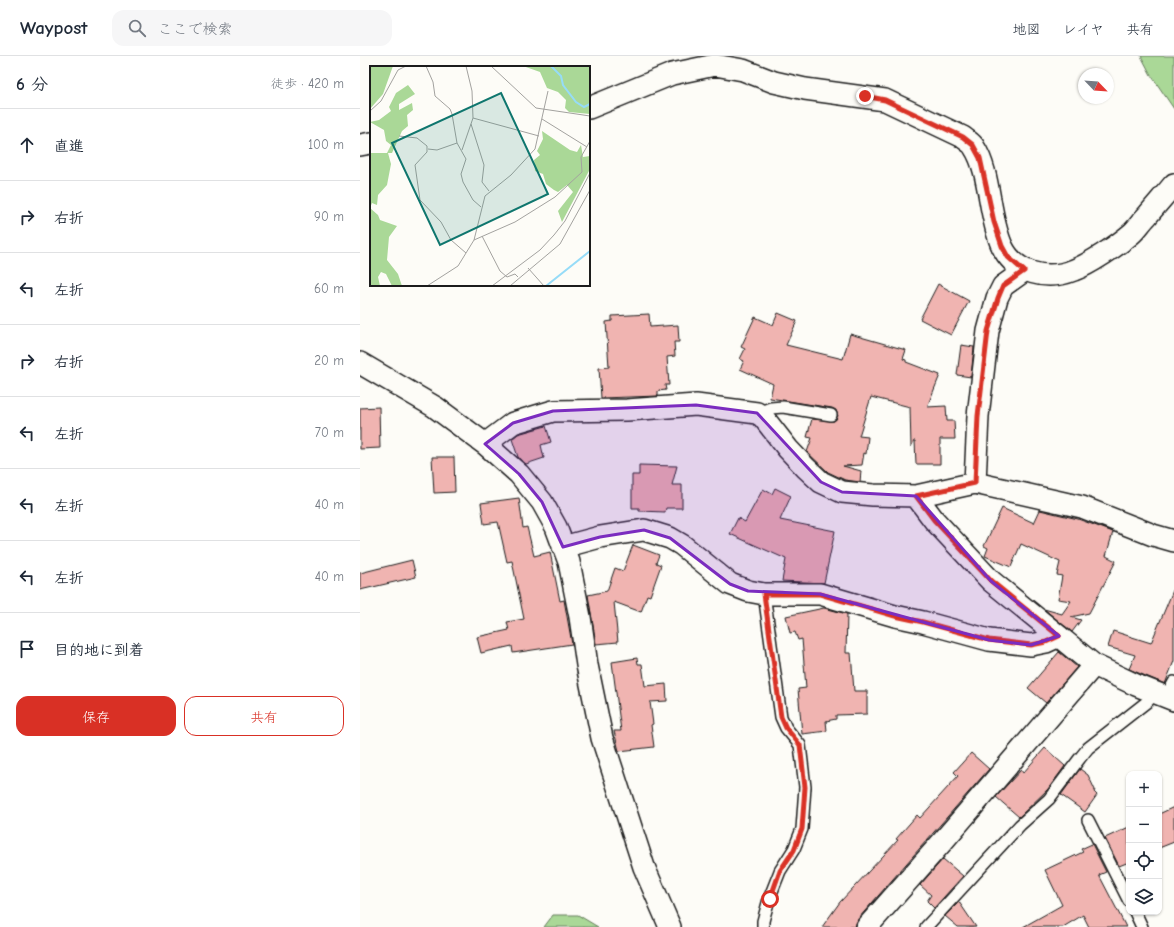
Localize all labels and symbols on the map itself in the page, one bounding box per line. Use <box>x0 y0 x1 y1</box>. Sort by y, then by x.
inset map <box>370 66 590 286</box>
north arrow <box>1078 68 1114 104</box>
route end <box>856 87 874 105</box>
route start <box>761 890 779 908</box>

